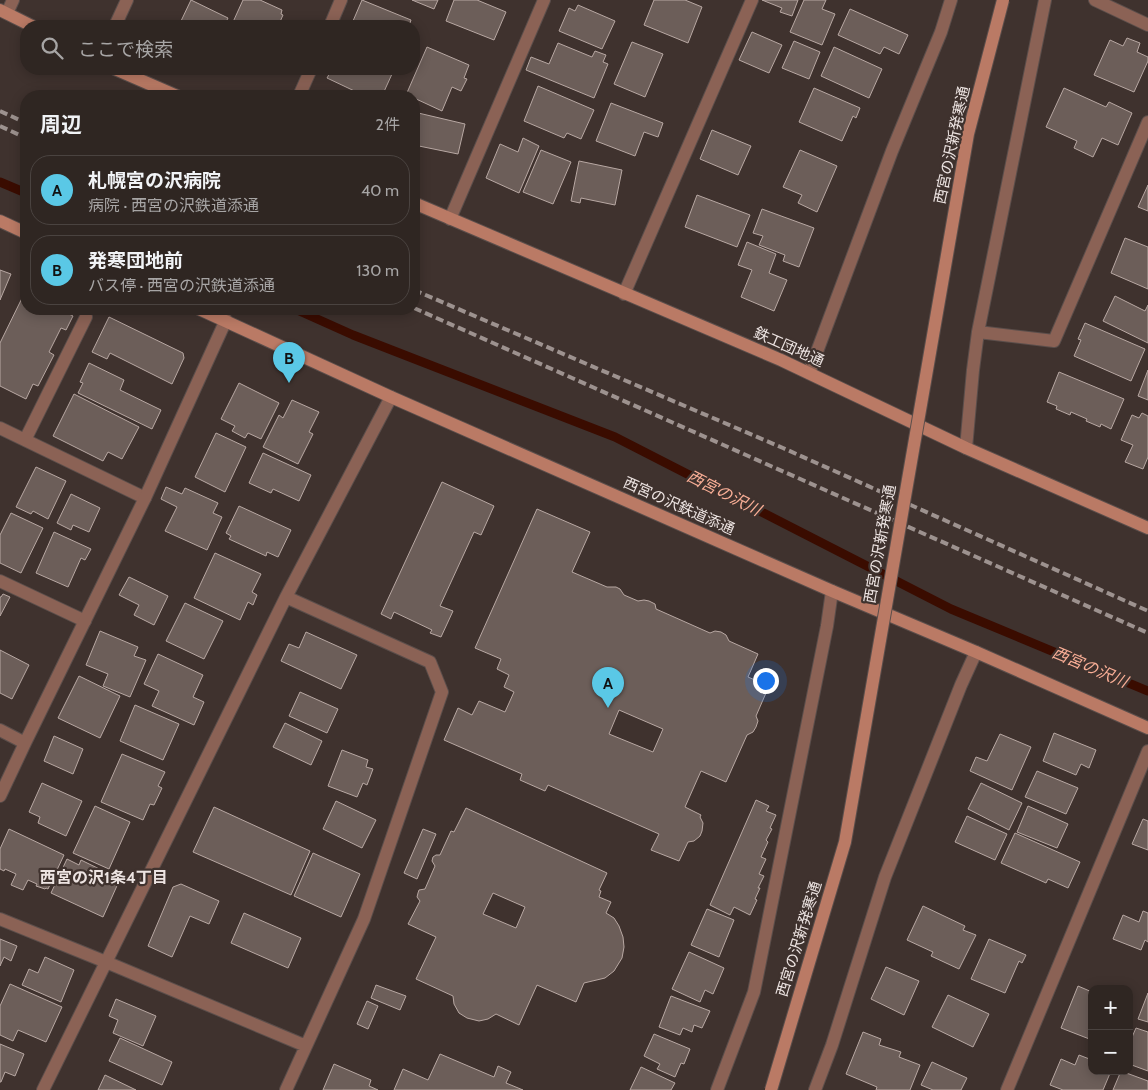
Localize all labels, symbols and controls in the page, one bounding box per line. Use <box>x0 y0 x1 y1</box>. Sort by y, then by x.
search box <box>20 20 420 75</box>
icon: search <box>38 34 66 62</box>
text: ここで検索 <box>78 38 173 61</box>
street label: 西宮の沢新発寒通 <box>931 84 973 206</box>
text: 周辺 <box>40 112 82 137</box>
text: 2件 <box>376 115 400 134</box>
text: 札幌宮の沢病院 <box>88 169 221 192</box>
text: A <box>52 181 62 200</box>
text: 40 m <box>361 181 399 200</box>
text: 病院 · 西宮の沢鉄道添通 <box>88 196 259 215</box>
text: 発寒団地前 <box>88 249 183 272</box>
text: B <box>52 261 62 280</box>
text: 130 m <box>356 261 399 280</box>
text: バス停 · 西宮の沢鉄道添通 <box>88 276 275 295</box>
street label: 鉄工団地通 <box>751 324 827 370</box>
pin: B <box>273 342 305 383</box>
water label: 西宮の沢川 <box>684 466 766 521</box>
street label: 西宮の沢鉄道添通 <box>621 473 737 539</box>
street label: 西宮の沢新発寒通 <box>861 483 899 605</box>
water label: 西宮の沢川 <box>1049 643 1132 692</box>
pin: A <box>592 667 624 708</box>
your location <box>753 668 779 694</box>
district label: 西宮の沢1条4丁目 <box>40 868 168 887</box>
street label: 西宮の沢新発寒通 <box>773 879 825 999</box>
map controls <box>1088 985 1133 1075</box>
button: + <box>1088 985 1133 1030</box>
button: − <box>1088 1030 1133 1075</box>

